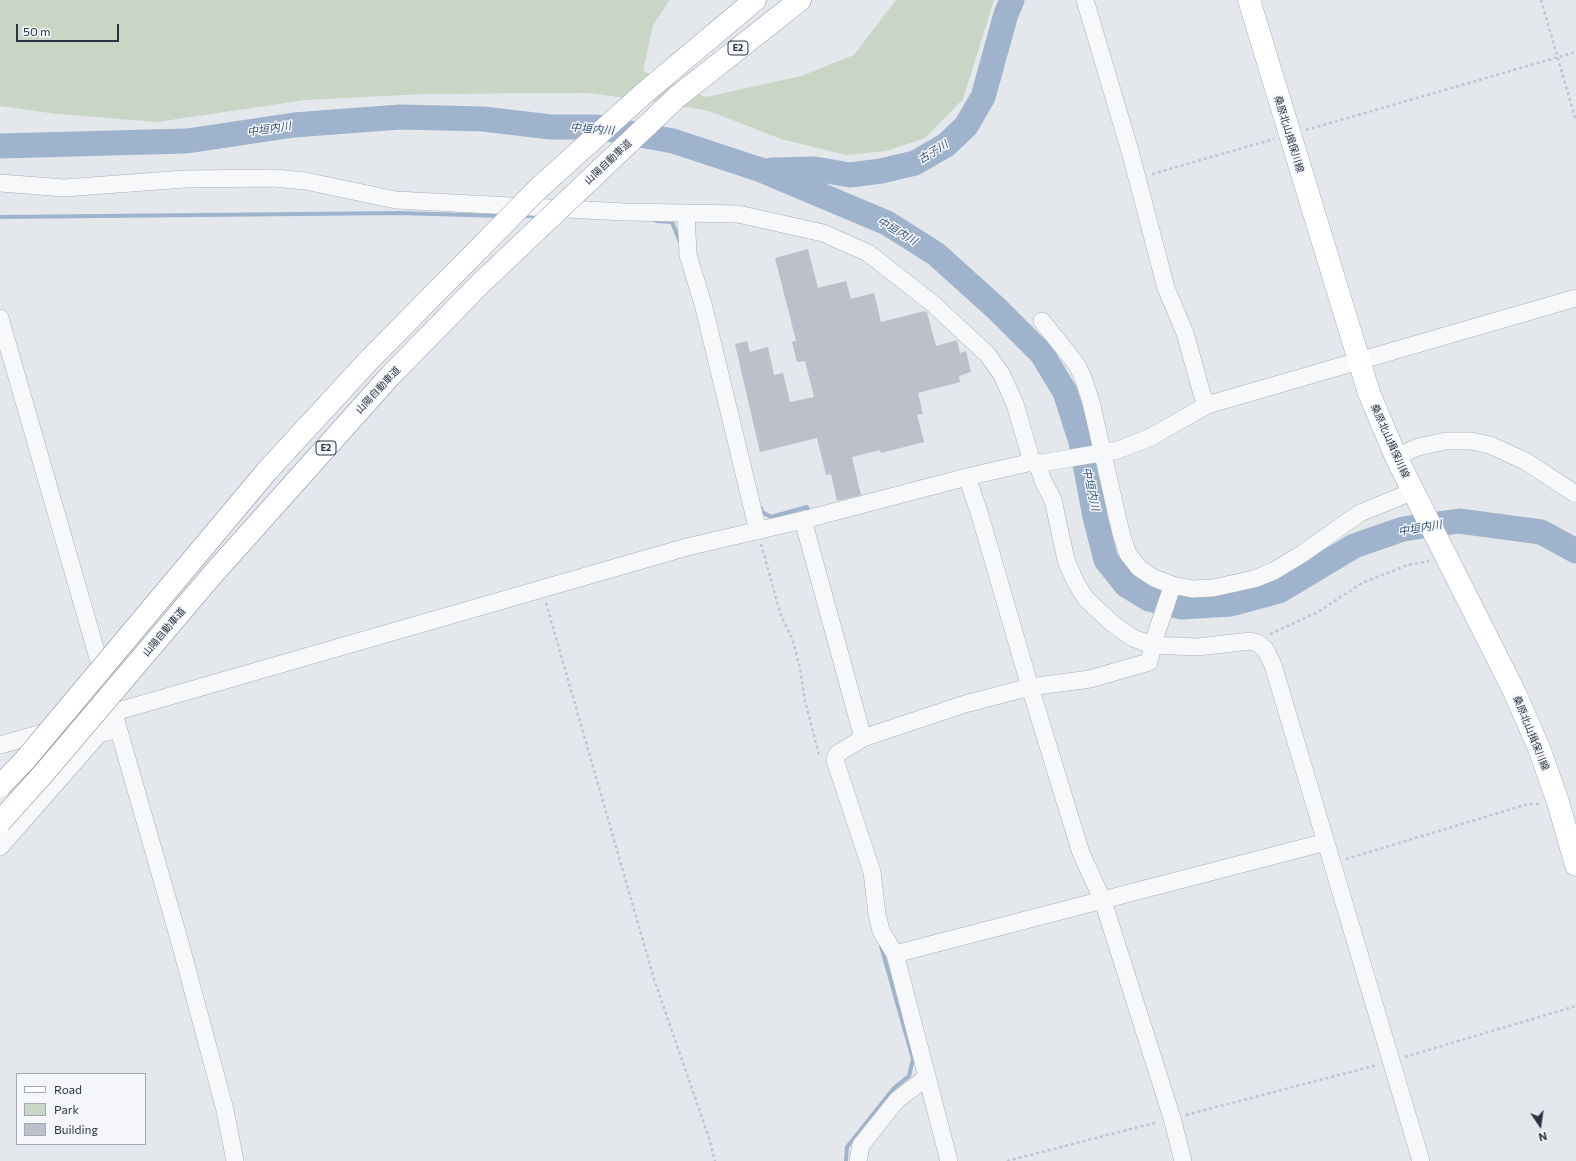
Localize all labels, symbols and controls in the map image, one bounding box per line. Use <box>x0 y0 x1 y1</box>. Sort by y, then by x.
scale bar <box>18 16 121 42</box>
text: 50 m <box>23 24 51 38</box>
road number: E2 <box>728 41 748 55</box>
street label: 桑原北山揖保川線 <box>1272 94 1306 174</box>
water label: 中垣内川 <box>246 119 292 139</box>
water label: 中垣内川 <box>570 121 614 137</box>
street label: 山陽自動車道 <box>582 137 634 187</box>
water label: 古子川 <box>916 138 950 166</box>
water label: 中垣内川 <box>875 214 919 248</box>
street label: 山陽自動車道 <box>353 364 403 416</box>
street label: 桑原北山揖保川線 <box>1368 402 1412 480</box>
road number: E2 <box>316 441 336 455</box>
water label: 中垣内川 <box>1080 466 1102 512</box>
water label: 中垣内川 <box>1397 518 1443 538</box>
street label: 山陽自動車道 <box>140 605 188 659</box>
street label: 桑原北山揖保川線 <box>1510 694 1552 772</box>
legend <box>16 1073 146 1145</box>
text: Road <box>54 1082 82 1096</box>
text: Park <box>54 1102 79 1116</box>
north arrow <box>1520 1105 1560 1145</box>
text: Building <box>54 1122 98 1136</box>
text: N <box>1537 1130 1548 1144</box>

